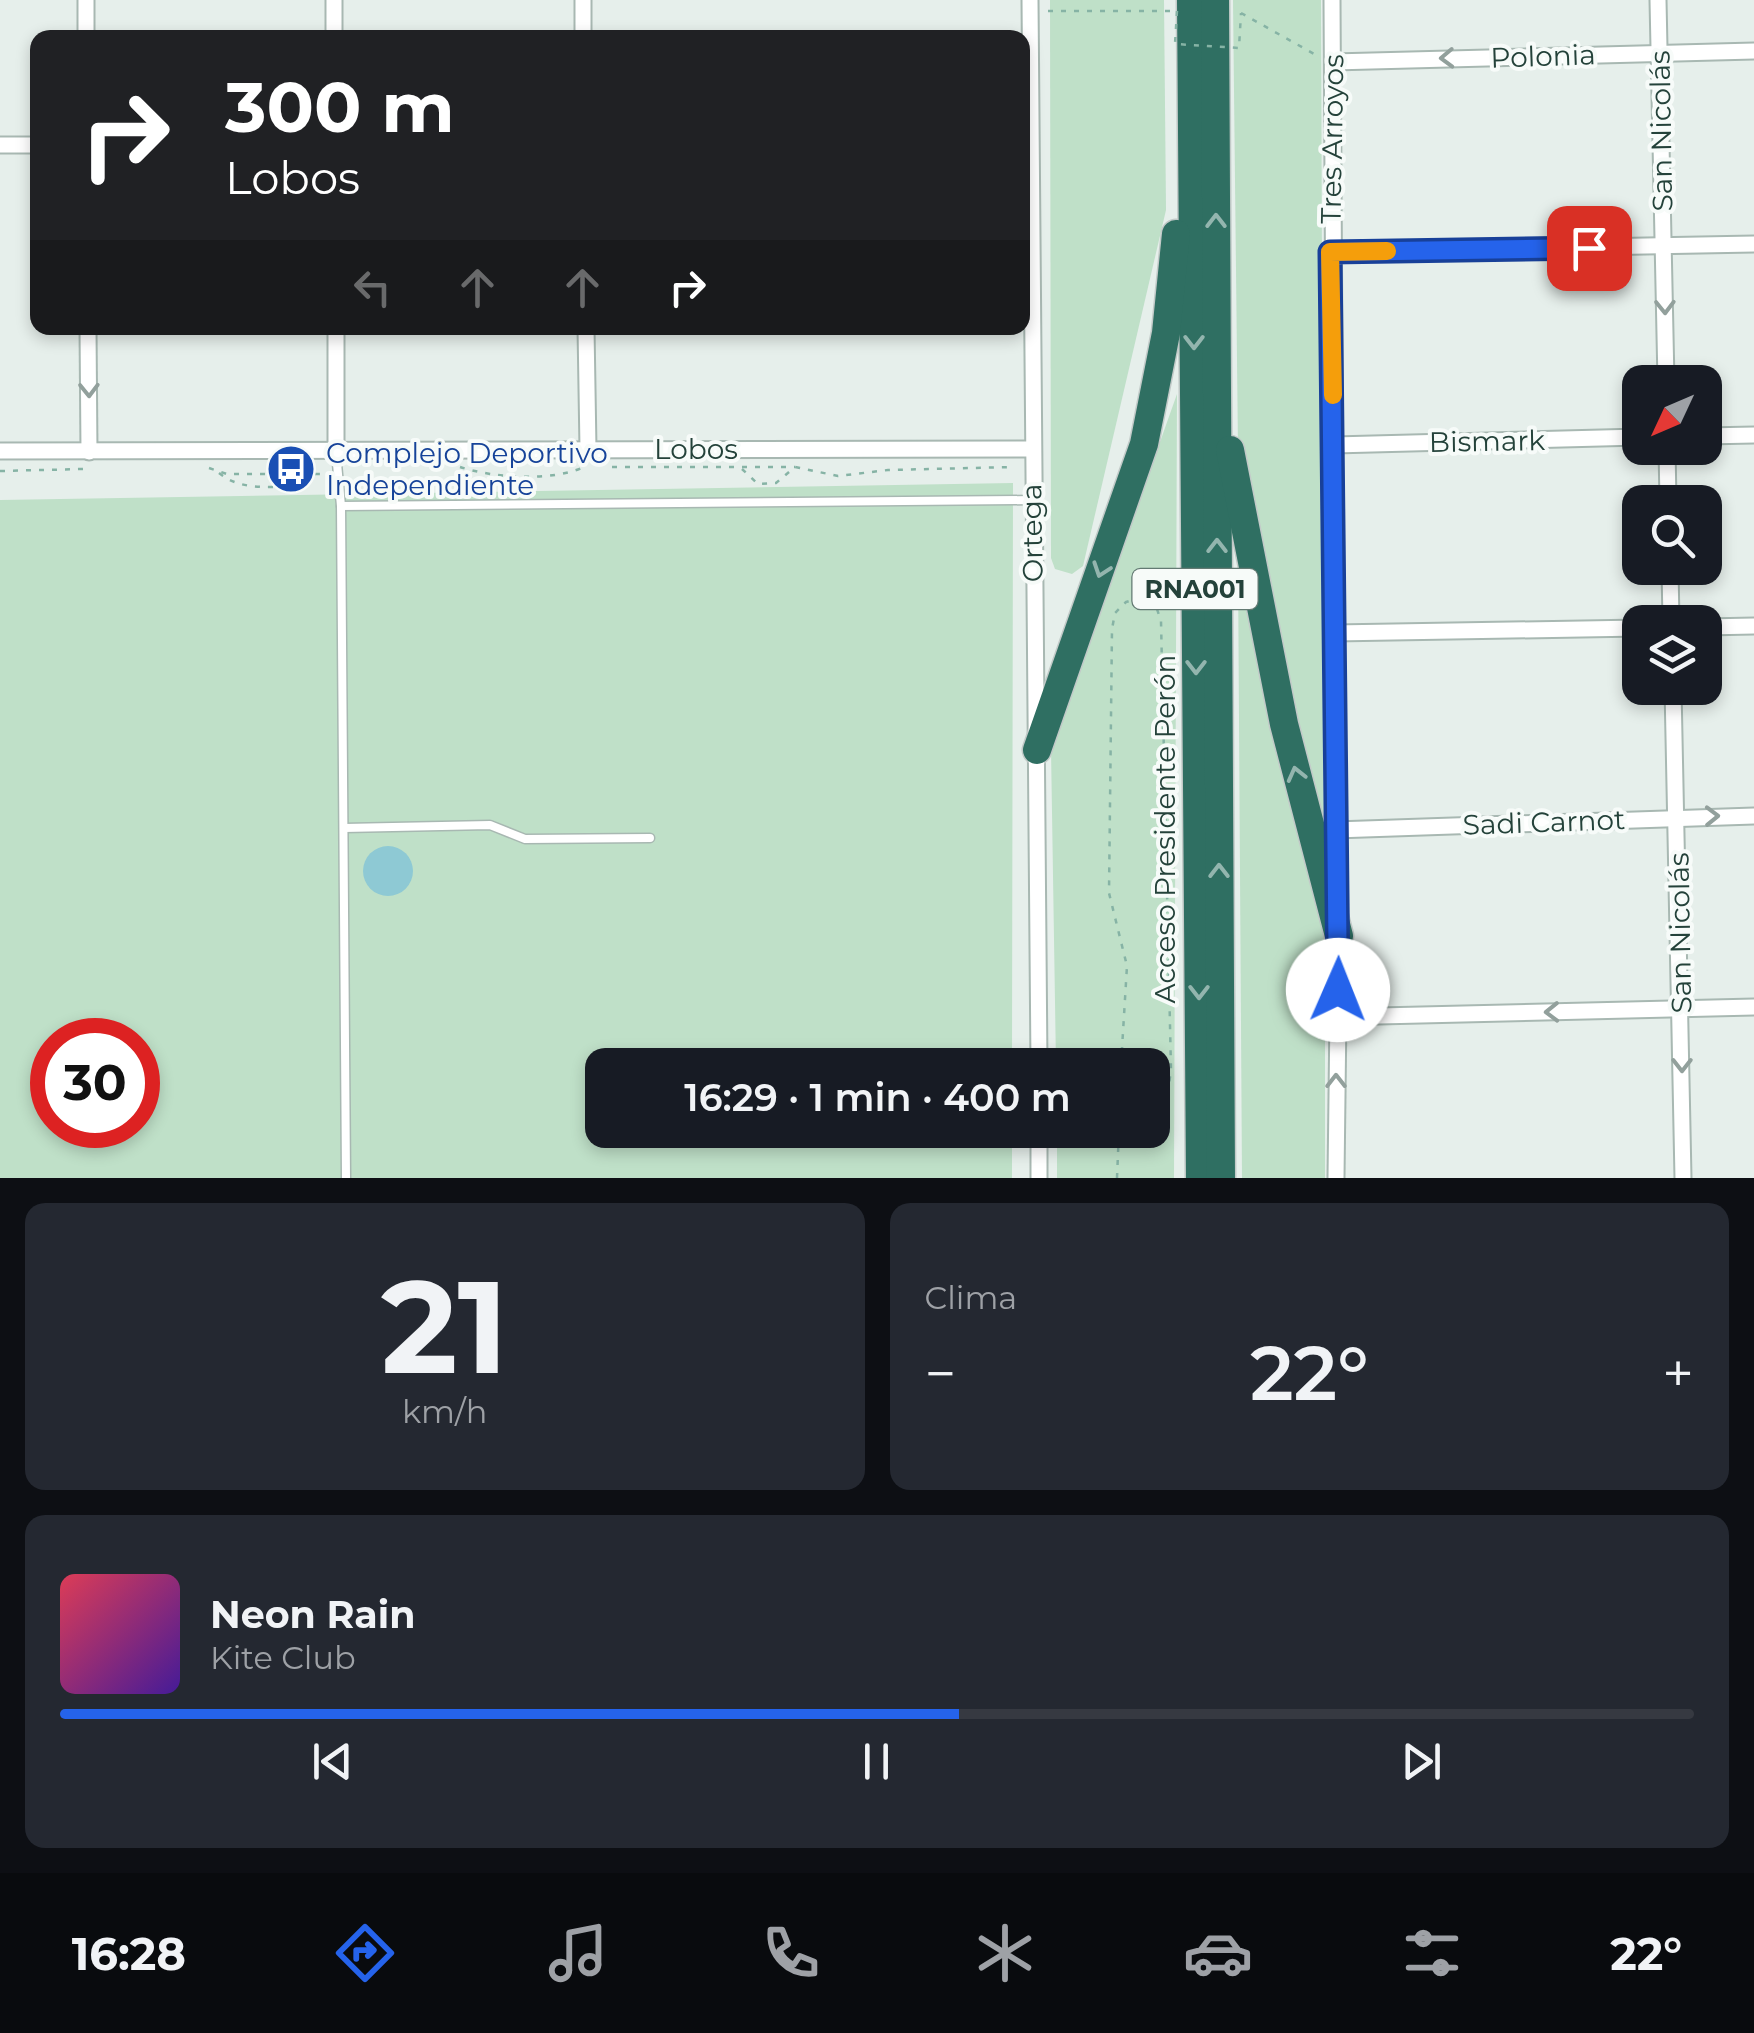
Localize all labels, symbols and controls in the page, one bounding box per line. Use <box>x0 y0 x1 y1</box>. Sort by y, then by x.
street label: Polonia <box>1490 37 1596 75</box>
one-way arrow <box>1438 48 1454 69</box>
street label: San Nicolás <box>1643 50 1679 212</box>
street label: Tres Arroyos <box>1314 54 1350 224</box>
text: 300 m <box>225 64 455 150</box>
icon: right <box>60 70 190 200</box>
text: Lobos <box>225 150 360 205</box>
pin <box>1547 206 1632 291</box>
one-way arrow <box>1205 212 1227 228</box>
icon: arrive <box>1562 221 1617 276</box>
icon: left <box>345 260 400 315</box>
icon: ahead <box>450 260 505 315</box>
icon: ahead <box>555 260 610 315</box>
icon: right <box>660 260 715 315</box>
one-way arrow <box>1654 300 1675 316</box>
one-way arrow <box>1183 335 1204 351</box>
north arrow <box>1622 365 1722 465</box>
map controls <box>1622 365 1722 705</box>
one-way arrow <box>78 382 99 398</box>
street label: Bismark <box>1429 423 1546 459</box>
street label: Lobos <box>654 432 738 466</box>
place label: Complejo Deportivo Independiente <box>326 436 608 502</box>
bus stop icon: Complejo Deportivo Independiente <box>265 443 317 495</box>
street label: Ortega <box>1014 483 1050 583</box>
button: search <box>1622 485 1722 585</box>
one-way arrow <box>1206 537 1228 552</box>
one-way arrow <box>1092 560 1112 577</box>
road number: RNA001 <box>1132 569 1258 609</box>
button: layers <box>1622 605 1722 705</box>
street label: Acceso Presidente Perón <box>1148 655 1182 1003</box>
one-way arrow <box>1185 660 1207 676</box>
one-way arrow <box>1287 766 1308 783</box>
street label: Sadi Carnot <box>1462 802 1626 842</box>
one-way arrow <box>1704 806 1720 827</box>
street label: San Nicolás <box>1662 852 1698 1014</box>
one-way arrow <box>1208 862 1230 878</box>
position arrow <box>1286 938 1390 1042</box>
one-way arrow <box>1188 985 1209 1001</box>
one-way arrow <box>1543 1001 1559 1022</box>
speed limit sign: 30 <box>30 1018 160 1148</box>
one-way arrow <box>1671 1058 1693 1073</box>
one-way arrow <box>1326 1072 1347 1088</box>
text: 16:29 · 1 min · 400 m <box>684 1074 1071 1121</box>
text: 21 <box>381 1247 509 1406</box>
text: Clima <box>925 1278 1017 1317</box>
text: 22° <box>1250 1327 1369 1419</box>
text: − <box>925 1340 956 1407</box>
text: + <box>1662 1340 1694 1407</box>
text: km/h <box>402 1392 487 1431</box>
text: Neon Rain <box>210 1591 415 1638</box>
text: Kite Club <box>210 1638 356 1677</box>
icon: previous <box>305 1734 360 1789</box>
icon: pause <box>849 1734 904 1789</box>
icon: next <box>1394 1734 1449 1789</box>
icon: directions <box>330 1918 400 1988</box>
icon: music <box>543 1918 613 1988</box>
icon: phone <box>756 1918 826 1988</box>
icon: climate <box>970 1918 1040 1988</box>
icon: car <box>1183 1918 1253 1988</box>
icon: filters <box>1397 1918 1467 1988</box>
text: 16:28 <box>72 1926 186 1981</box>
text: 22° <box>1610 1926 1682 1981</box>

